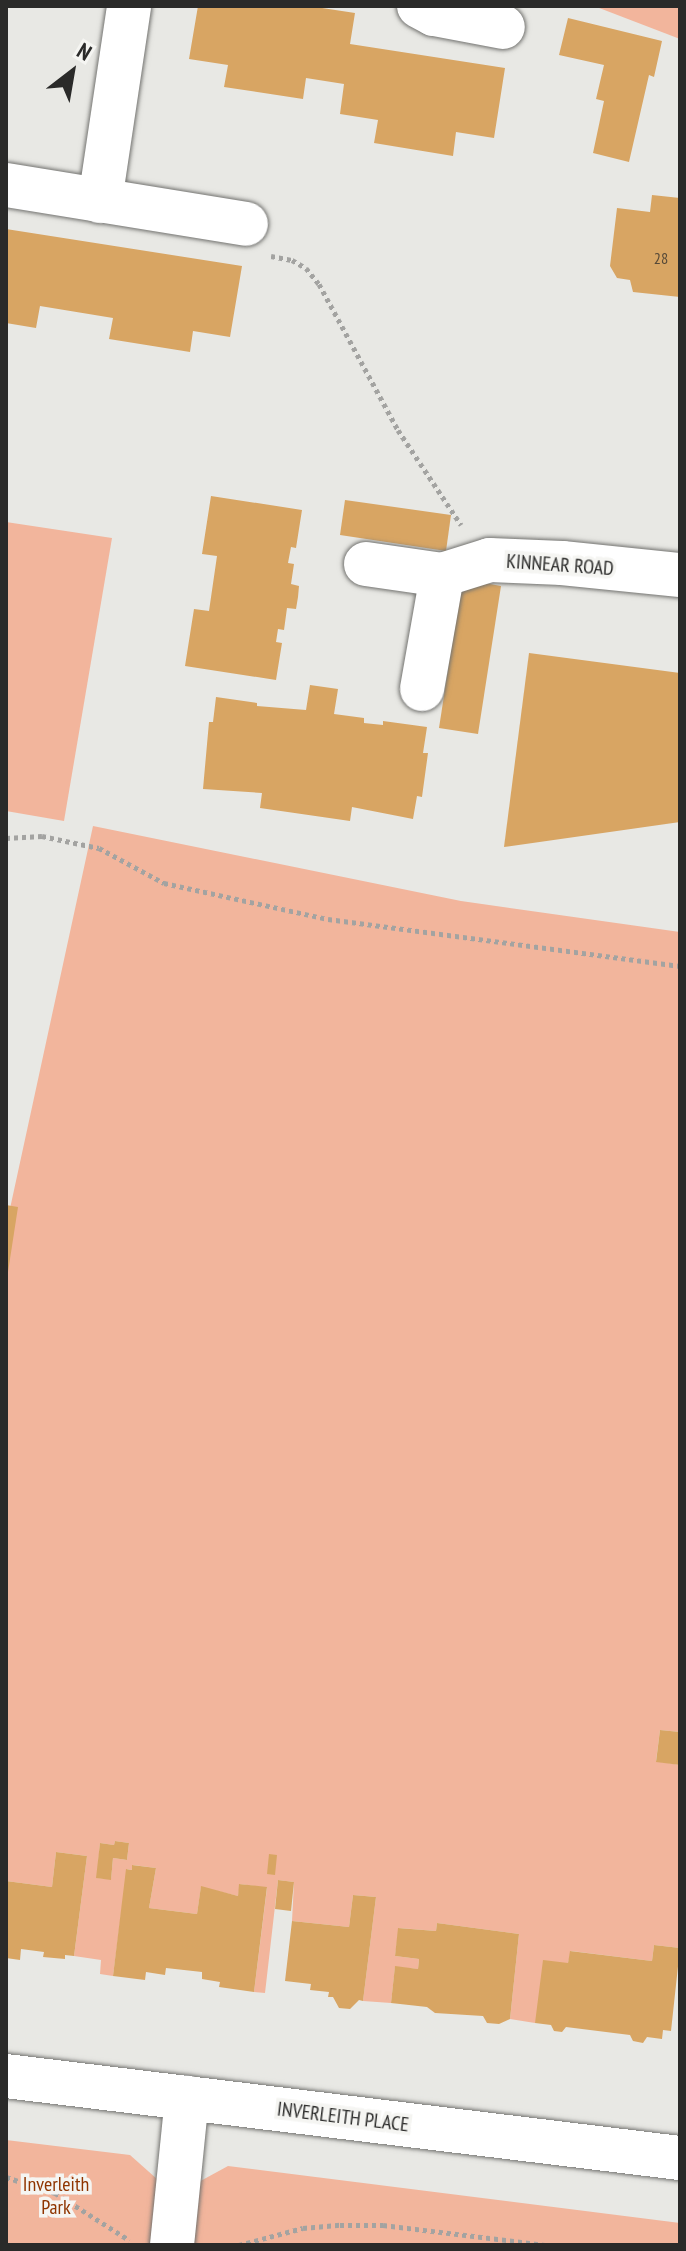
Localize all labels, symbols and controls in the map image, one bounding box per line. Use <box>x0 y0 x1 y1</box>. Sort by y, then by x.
north arrow <box>32 32 112 112</box>
text: N <box>72 36 97 66</box>
house number: 28 <box>654 248 668 268</box>
street label: KINNEAR ROAD <box>506 549 614 581</box>
street label: INVERLEITH PLACE <box>276 2097 410 2137</box>
park label: Inverleith Park <box>23 2172 89 2219</box>

